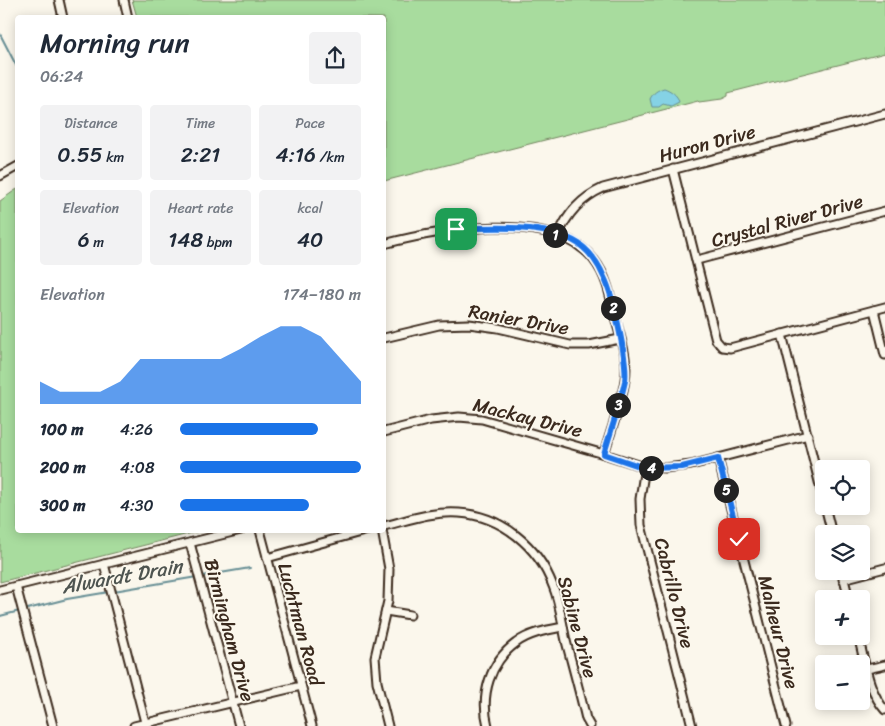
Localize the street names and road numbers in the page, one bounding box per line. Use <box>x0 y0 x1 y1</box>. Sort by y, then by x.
street label: Huron Drive <box>655 115 760 172</box>
street label: Crystal River Drive <box>708 184 867 257</box>
street label: Ranier Drive <box>466 294 572 345</box>
street label: Mackay Drive <box>470 388 586 447</box>
street label: Cabrillo Drive <box>645 534 704 652</box>
street label: Birmingham Drive <box>195 555 265 706</box>
street label: Luchtman Road <box>268 559 333 691</box>
street label: Sabine Drive <box>548 572 607 682</box>
street label: Malheur Drive <box>748 572 809 693</box>

